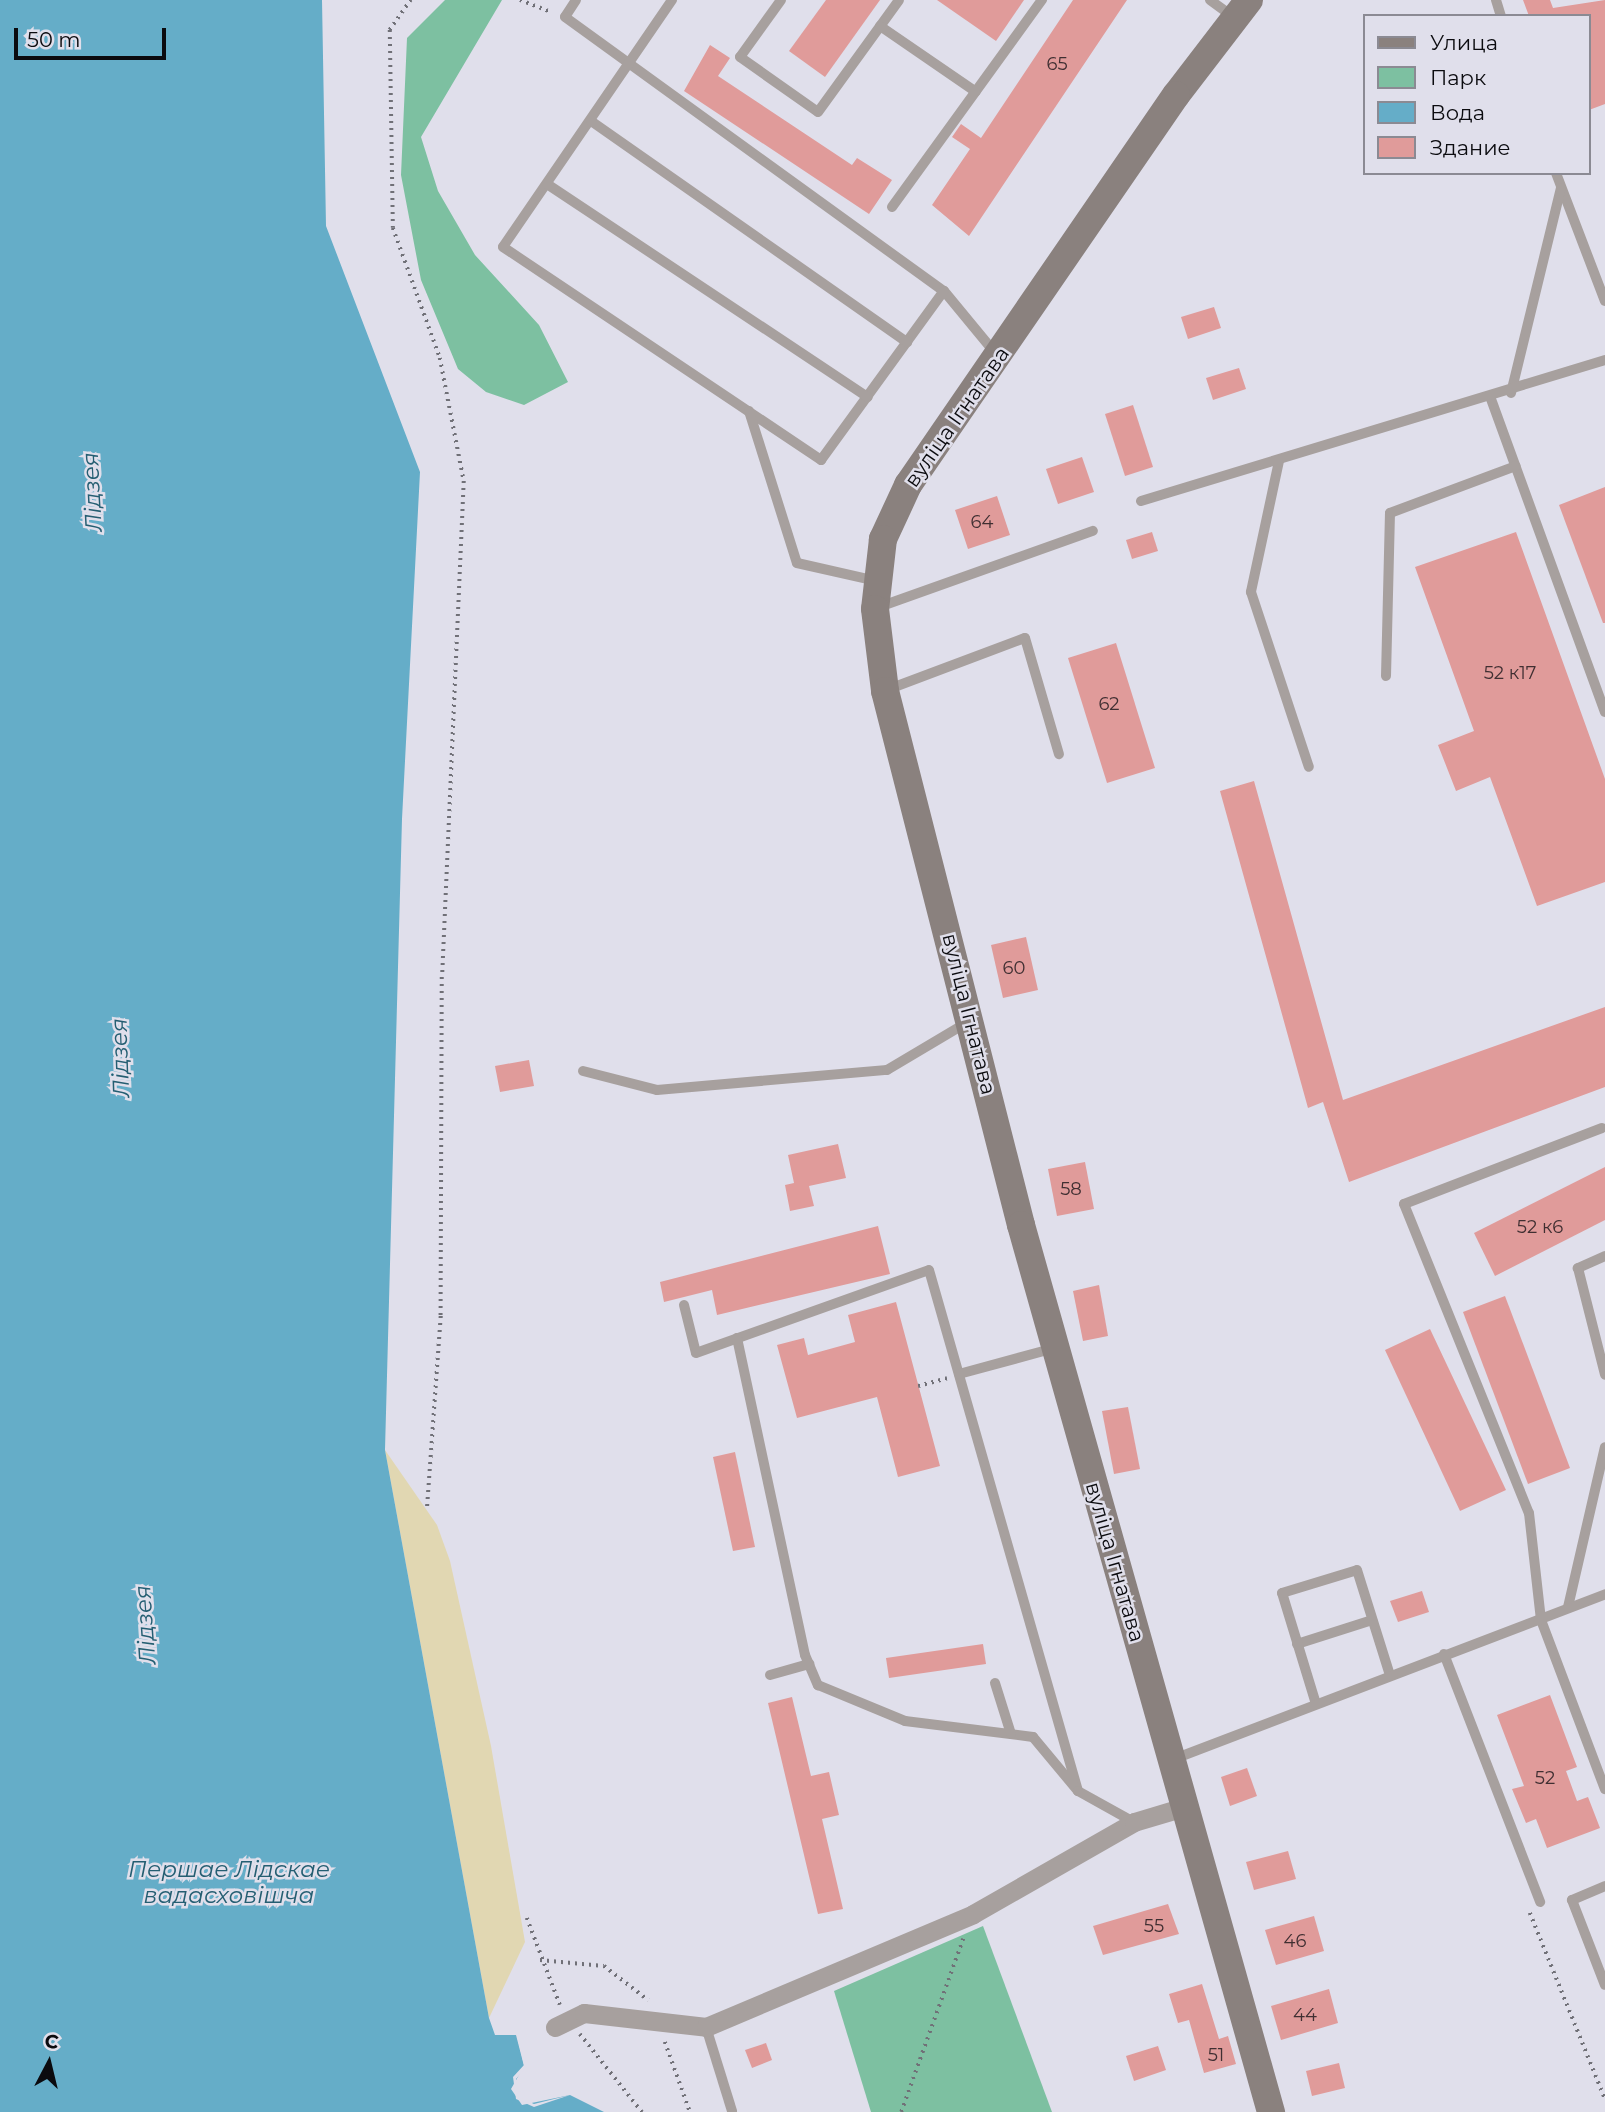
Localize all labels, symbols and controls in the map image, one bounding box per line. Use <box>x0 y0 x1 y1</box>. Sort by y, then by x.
scale bar <box>18 14 170 58</box>
legend <box>1364 14 1591 175</box>
text: 50 m <box>27 27 81 52</box>
text: Улица <box>1430 30 1498 55</box>
house number: 65 <box>1046 53 1068 75</box>
text: Парк <box>1430 65 1486 90</box>
text: Вода <box>1430 100 1485 125</box>
text: Здание <box>1430 135 1511 160</box>
street label: вуліца Ігнатава <box>899 342 1015 492</box>
water label: Лідзея <box>76 452 108 532</box>
house number: 64 <box>971 511 993 533</box>
house number: 52 к17 <box>1484 662 1536 684</box>
house number: 62 <box>1098 693 1120 715</box>
street label: вуліца Ігнатава <box>937 931 1001 1097</box>
house number: 60 <box>1003 957 1025 979</box>
water label: Лідзея <box>105 1018 135 1098</box>
house number: 58 <box>1060 1178 1082 1200</box>
house number: 52 к6 <box>1517 1216 1563 1238</box>
street label: вуліца Ігнатава <box>1080 1479 1150 1645</box>
water label: Лідзея <box>128 1584 162 1666</box>
house number: 52 <box>1535 1767 1555 1789</box>
water label: Першае Лідскае вадасховішча <box>128 1855 330 1909</box>
house number: 55 <box>1144 1915 1164 1937</box>
house number: 46 <box>1284 1930 1306 1952</box>
house number: 44 <box>1293 2004 1317 2026</box>
north arrow <box>14 2028 84 2098</box>
text: С <box>43 2029 60 2054</box>
house number: 51 <box>1208 2044 1224 2066</box>

